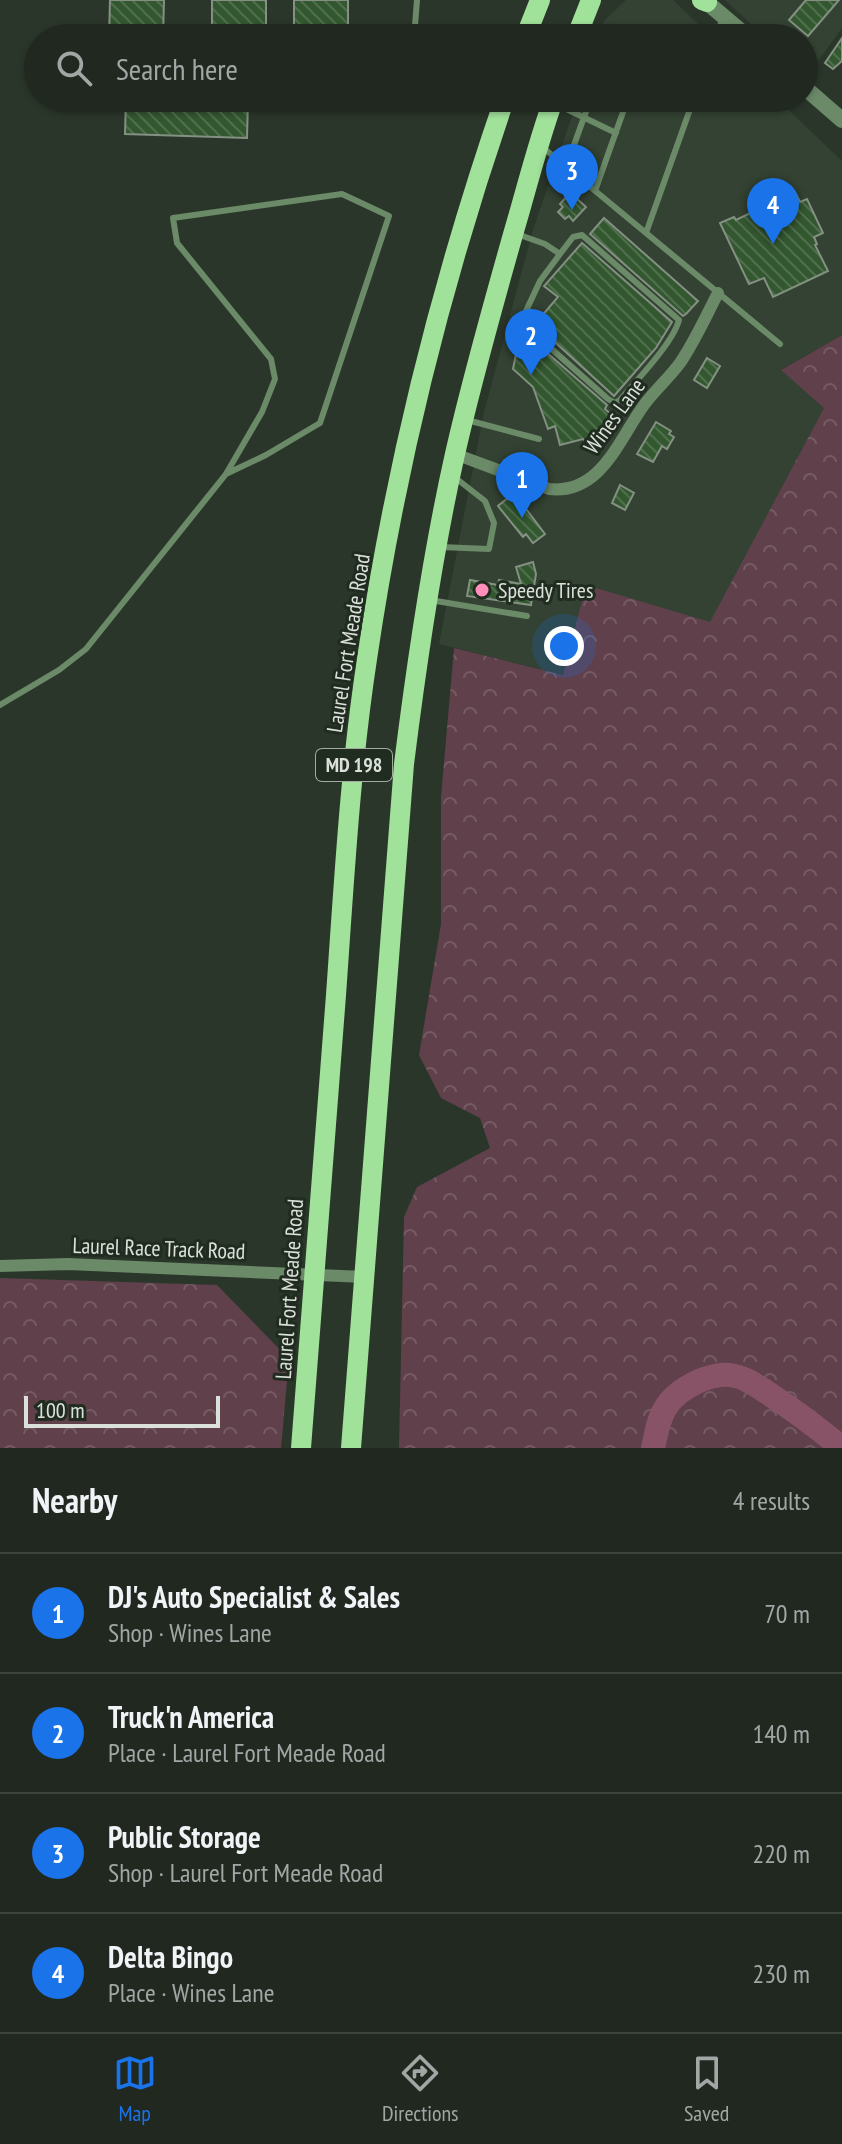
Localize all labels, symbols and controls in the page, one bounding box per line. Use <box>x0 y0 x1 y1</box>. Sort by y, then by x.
search box <box>24 24 818 112</box>
icon: search <box>52 46 96 90</box>
text: Search here <box>116 49 238 88</box>
pin: 3 <box>546 144 598 210</box>
pin: 4 <box>747 178 799 244</box>
pin: 2 <box>505 309 557 375</box>
street label: Wines Lane <box>577 373 651 459</box>
pin: 1 <box>496 452 548 518</box>
street label: Laurel Fort Meade Road <box>320 552 376 734</box>
place label: Speedy Tires <box>498 576 593 604</box>
marker: Speedy Tires <box>473 581 491 599</box>
your location <box>544 626 584 666</box>
road number: MD 198 <box>316 749 392 781</box>
street label: Laurel Fort Meade Road <box>269 1198 309 1380</box>
street label: Laurel Race Track Road <box>72 1231 246 1265</box>
scale bar <box>24 1392 220 1428</box>
text: 100 m <box>36 1396 85 1424</box>
text: Nearby <box>32 1478 117 1522</box>
text: 4 results <box>733 1484 810 1517</box>
text: DJ's Auto Specialist & Sales <box>108 1577 400 1616</box>
text: 1 <box>52 1597 64 1630</box>
text: 70 m <box>764 1597 810 1630</box>
text: Shop · Wines Lane <box>108 1616 272 1649</box>
text: Truck'n America <box>108 1697 274 1736</box>
text: 2 <box>52 1717 64 1750</box>
text: 140 m <box>752 1717 810 1750</box>
text: Place · Laurel Fort Meade Road <box>108 1736 386 1769</box>
text: Public Storage <box>108 1817 261 1856</box>
text: 3 <box>52 1837 64 1870</box>
text: 220 m <box>752 1837 810 1870</box>
text: Shop · Laurel Fort Meade Road <box>108 1856 383 1889</box>
text: Delta Bingo <box>108 1937 233 1976</box>
text: 4 <box>52 1957 64 1990</box>
text: 230 m <box>752 1957 810 1990</box>
text: Place · Wines Lane <box>108 1976 274 2009</box>
tab: Map <box>113 2051 157 2127</box>
tab: Directions <box>382 2051 459 2127</box>
tab: Saved <box>684 2051 729 2127</box>

